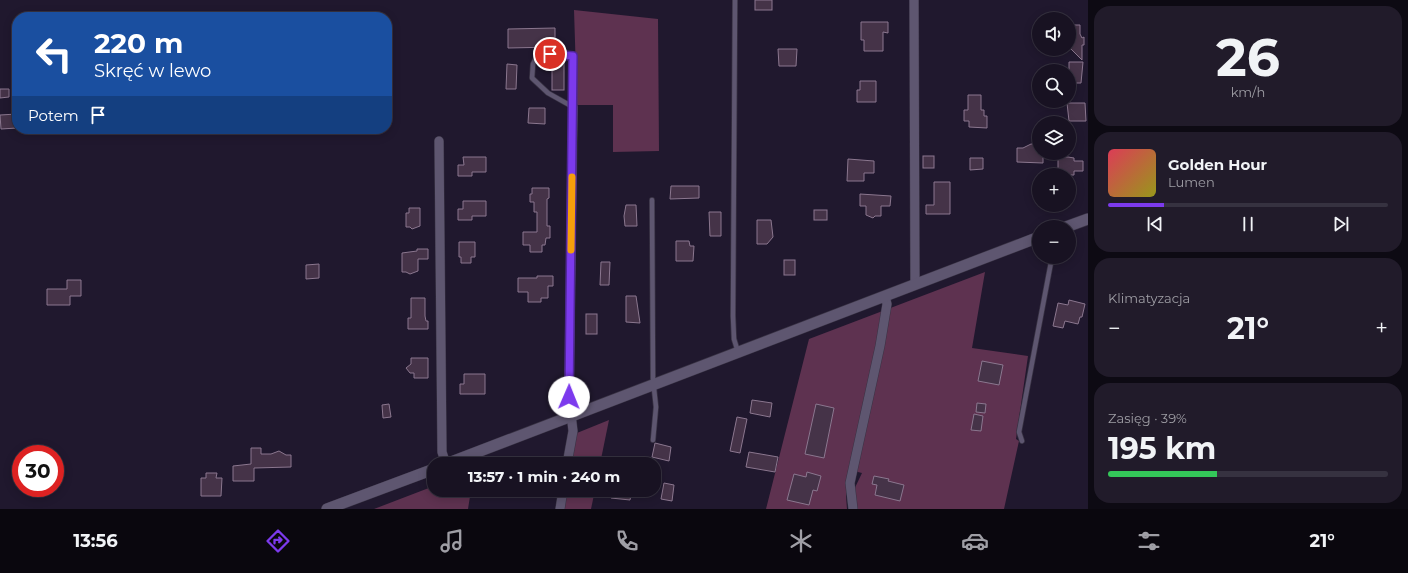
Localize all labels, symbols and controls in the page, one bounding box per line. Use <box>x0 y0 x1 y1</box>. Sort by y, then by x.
map controls <box>1032 12 1076 264</box>
button: sound <box>1032 12 1076 56</box>
text: 220 m <box>94 26 183 60</box>
text: 26 <box>1216 26 1280 89</box>
icon: left <box>28 28 80 80</box>
pin <box>533 37 567 71</box>
icon: arrive <box>539 43 561 65</box>
text: Skręć w lewo <box>94 60 211 82</box>
button: search <box>1032 64 1076 108</box>
text: km/h <box>1231 84 1265 100</box>
icon: arrive <box>87 104 109 126</box>
text: Potem <box>28 106 79 125</box>
button: layers <box>1032 116 1076 160</box>
text: Golden Hour <box>1168 155 1267 174</box>
button: + <box>1032 168 1076 212</box>
text: Lumen <box>1168 174 1215 190</box>
icon: previous <box>1144 213 1166 235</box>
icon: pause <box>1237 213 1259 235</box>
icon: next <box>1330 213 1352 235</box>
button: − <box>1032 220 1076 264</box>
text: Klimatyzacja <box>1108 290 1190 306</box>
text: 21° <box>1227 310 1269 347</box>
text: − <box>1108 315 1121 342</box>
text: + <box>1375 315 1388 342</box>
position arrow <box>548 376 590 418</box>
text: Zasięg · 39% <box>1108 410 1187 426</box>
text: 195 km <box>1108 430 1216 467</box>
speed limit sign: 30 <box>12 445 64 497</box>
text: 13:57 · 1 min · 240 m <box>468 467 620 486</box>
icon: directions <box>264 527 292 555</box>
icon: music <box>438 527 466 555</box>
icon: phone <box>613 527 641 555</box>
icon: climate <box>787 527 815 555</box>
icon: car <box>961 527 989 555</box>
icon: filters <box>1135 527 1163 555</box>
text: 13:56 <box>73 530 118 552</box>
text: 21° <box>1310 530 1335 552</box>

